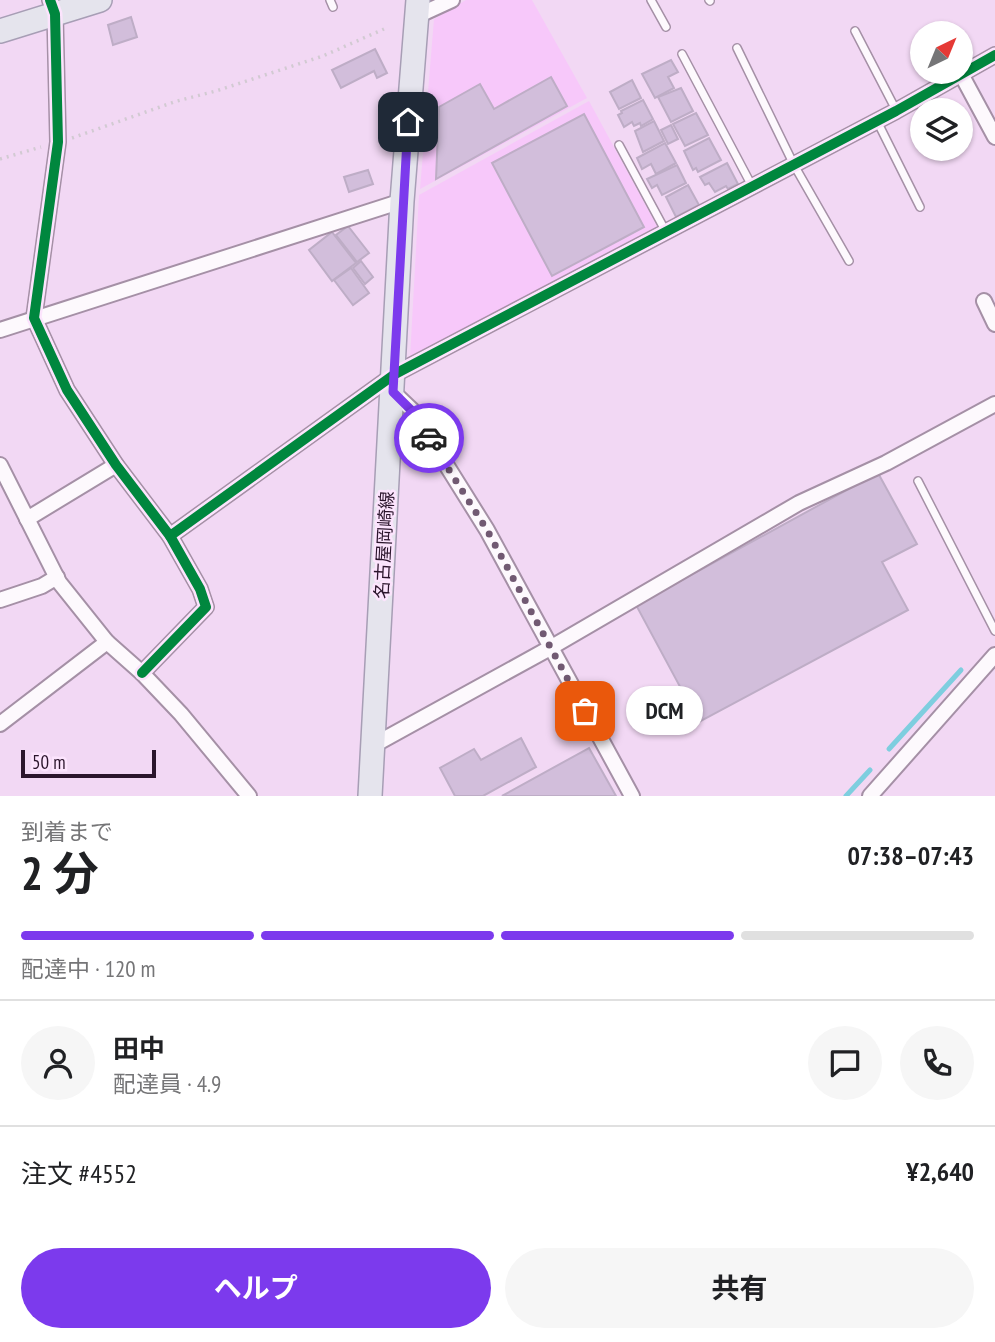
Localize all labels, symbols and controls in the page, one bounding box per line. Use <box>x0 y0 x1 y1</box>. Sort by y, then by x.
north arrow <box>910 21 973 84</box>
map controls <box>910 21 973 161</box>
pin <box>378 92 438 152</box>
button: layers <box>910 98 973 161</box>
icon: home <box>389 103 427 141</box>
courier <box>394 403 464 473</box>
icon: car <box>410 419 448 457</box>
street label: 名古屋岡崎線 <box>370 490 398 600</box>
pin <box>555 681 615 741</box>
callout: DCM <box>627 686 704 736</box>
icon: bag <box>566 692 604 730</box>
text: DCM <box>645 696 684 725</box>
scale bar <box>21 747 156 779</box>
text: 50 m <box>32 750 66 774</box>
text: 到着まで <box>21 817 113 846</box>
text: 07:38–07:43 <box>847 839 974 872</box>
text: 2 分 <box>21 843 98 903</box>
text: 配達中 · 120 m <box>21 954 156 983</box>
button: person <box>21 1026 95 1100</box>
button: chat <box>808 1026 882 1100</box>
button: phone <box>900 1026 974 1100</box>
text: 田中 <box>113 1032 165 1065</box>
text: 配達員 · 4.9 <box>113 1069 221 1098</box>
text: ¥2,640 <box>906 1155 974 1188</box>
text: 注文 #4552 <box>21 1157 137 1190</box>
button: ヘルプ <box>21 1248 491 1328</box>
button: 共有 <box>505 1248 974 1328</box>

